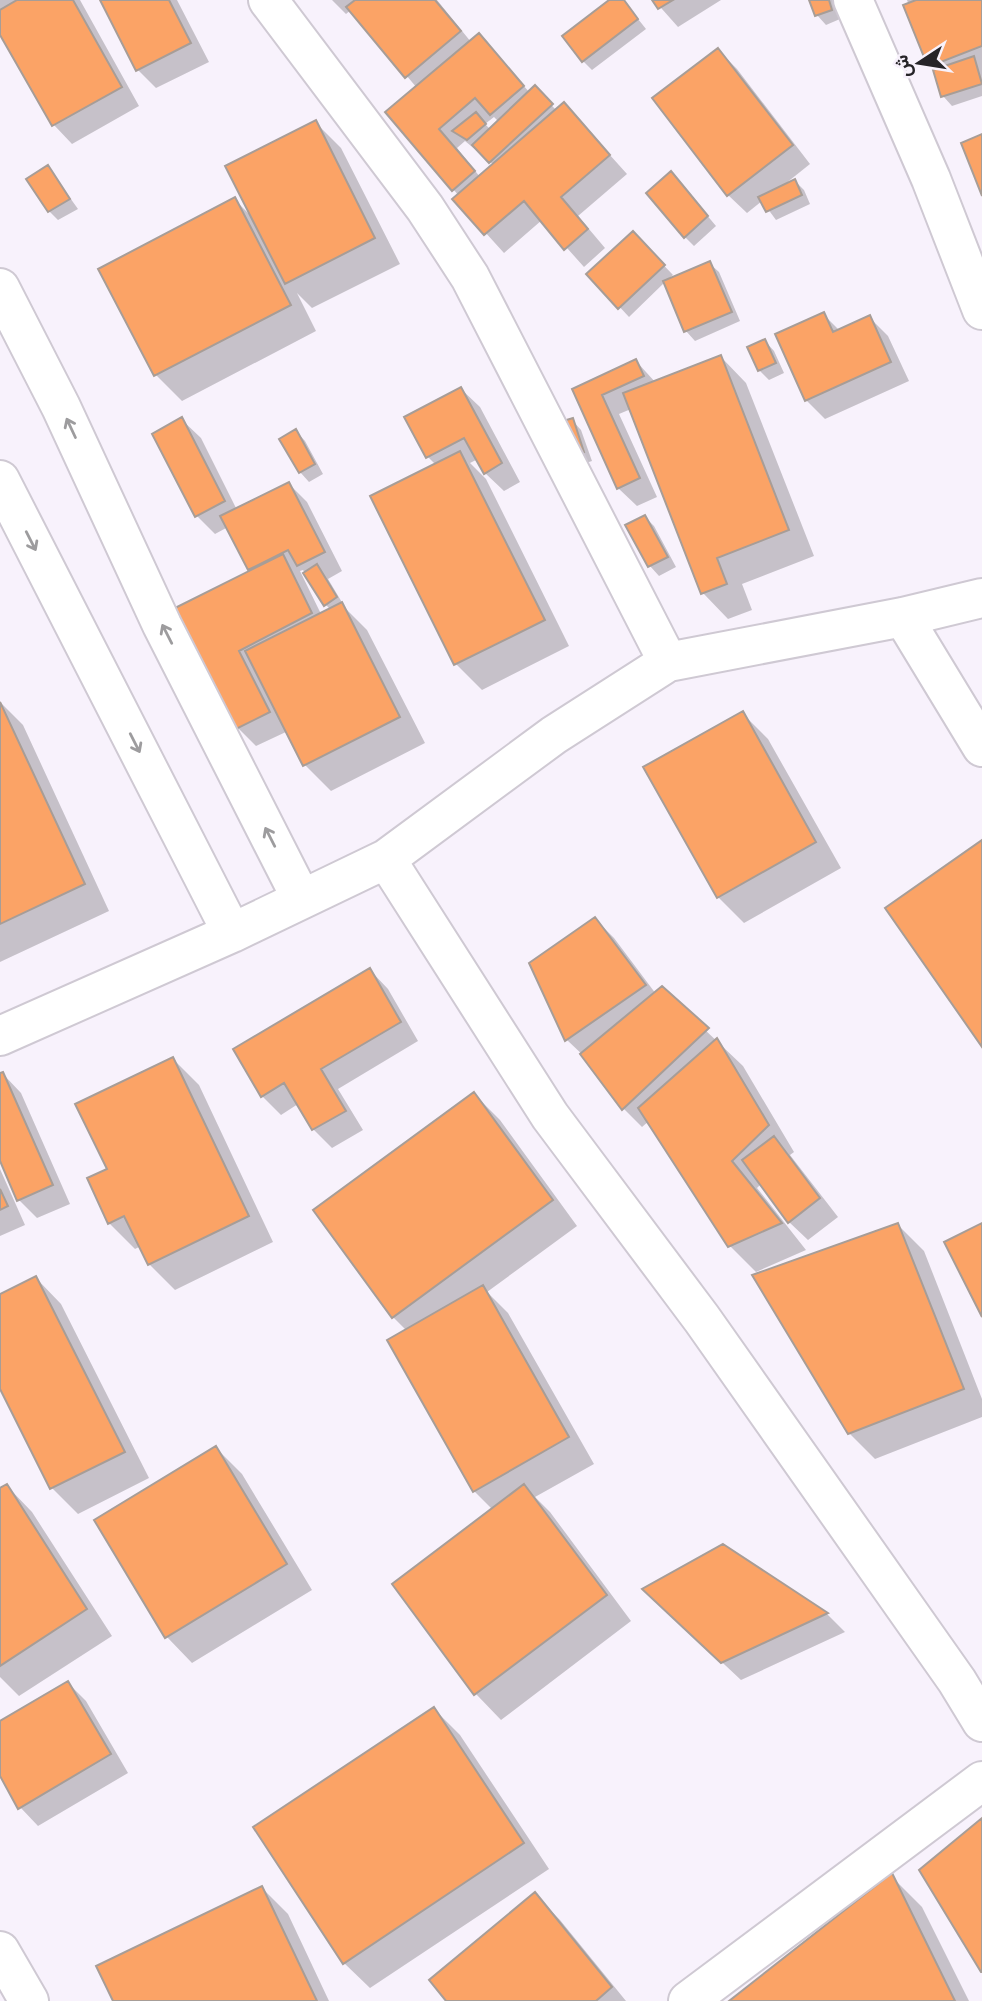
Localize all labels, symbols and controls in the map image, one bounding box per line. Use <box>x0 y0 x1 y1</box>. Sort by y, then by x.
north arrow <box>884 28 954 98</box>
text: ش <box>887 53 916 80</box>
one-way arrow <box>63 418 77 439</box>
one-way arrow <box>25 530 39 551</box>
one-way arrow <box>159 625 173 645</box>
one-way arrow <box>128 732 142 753</box>
one-way arrow <box>262 827 276 848</box>

